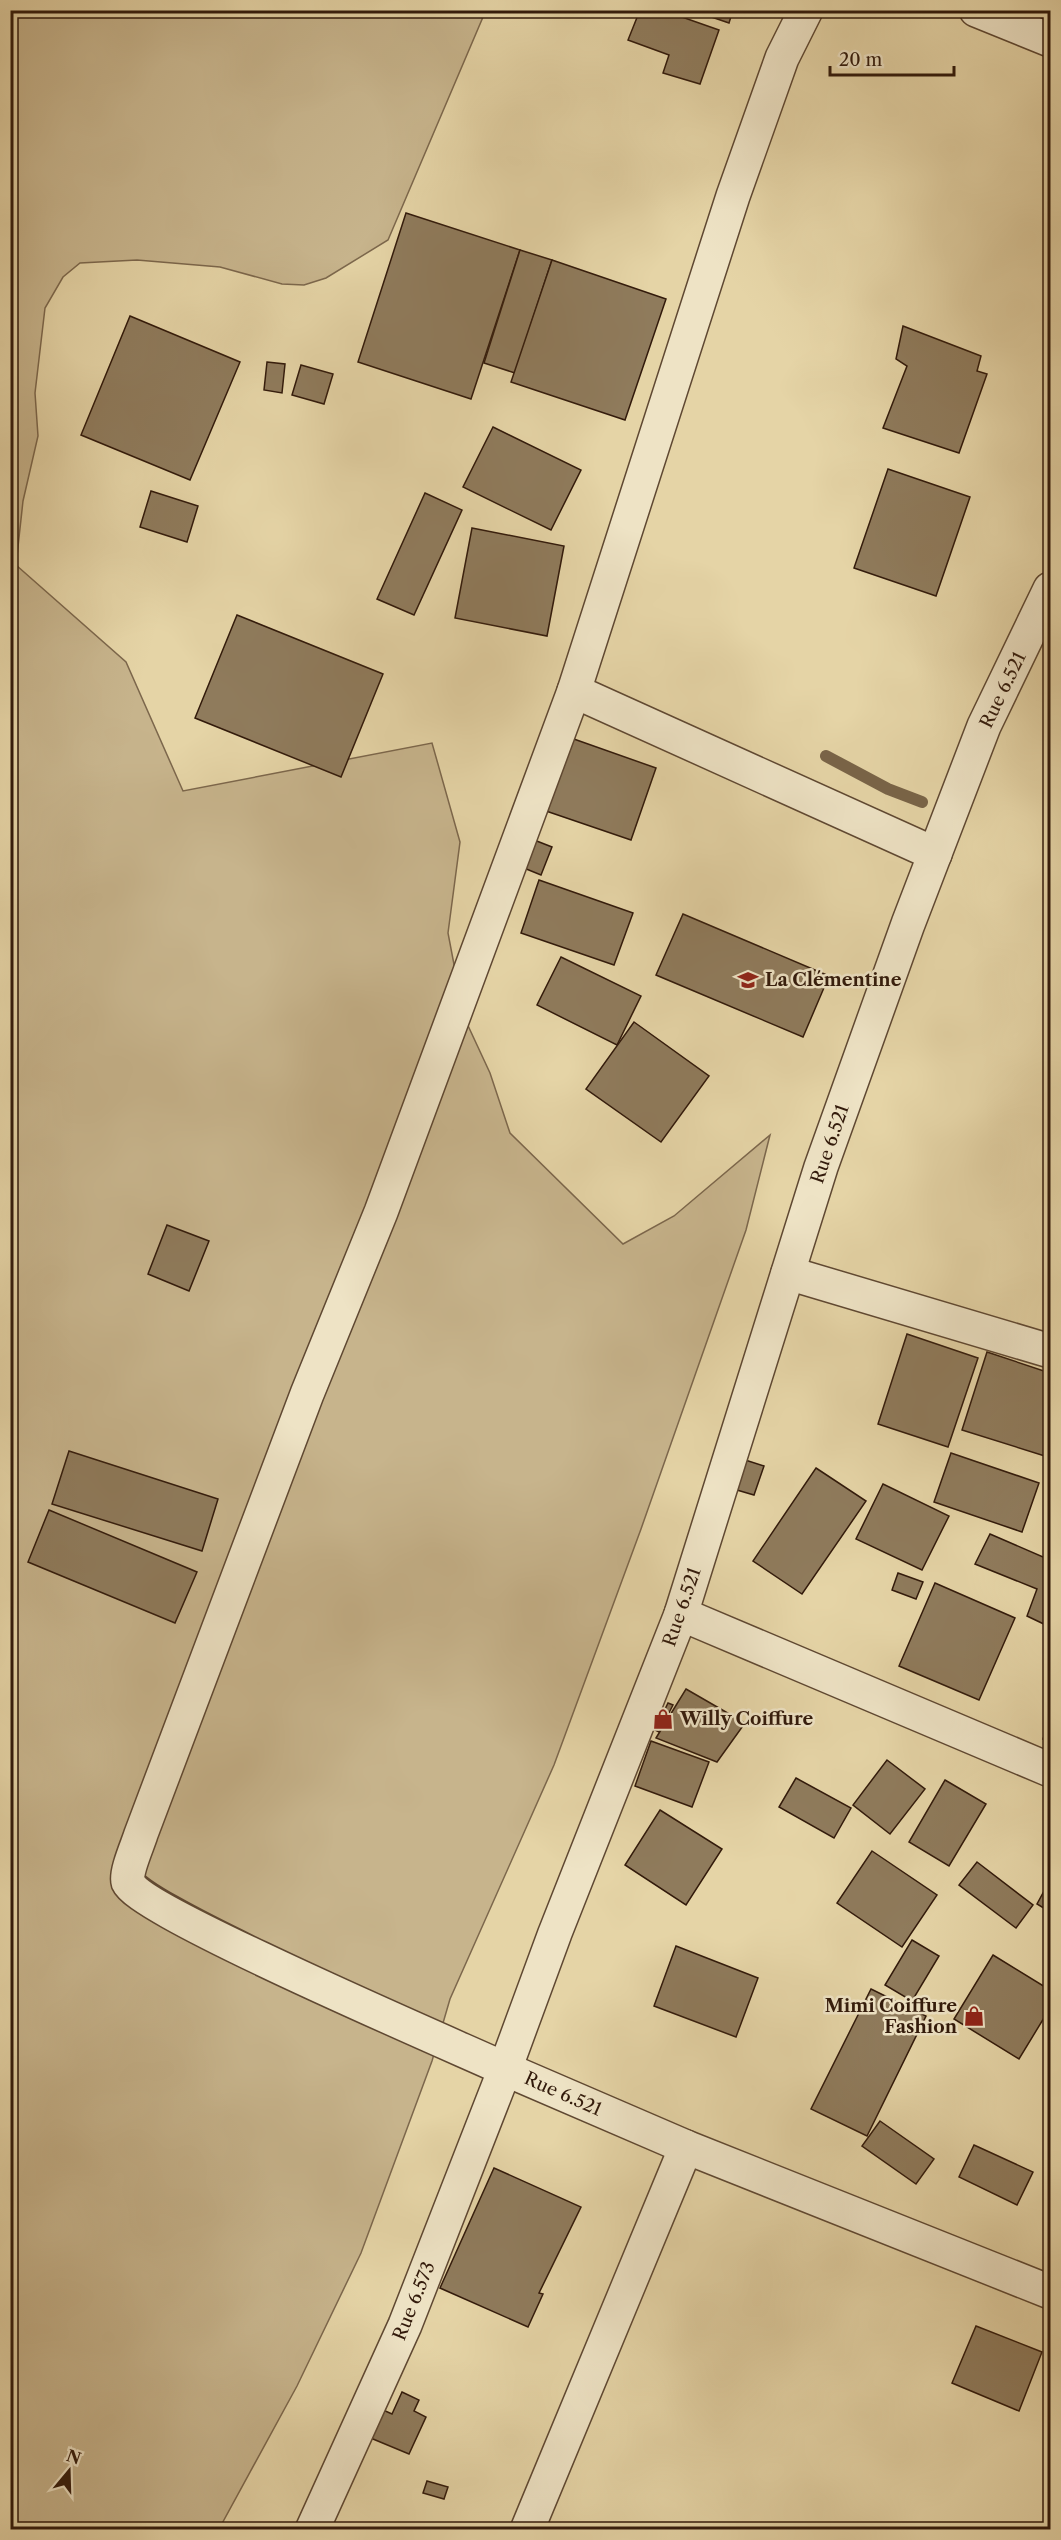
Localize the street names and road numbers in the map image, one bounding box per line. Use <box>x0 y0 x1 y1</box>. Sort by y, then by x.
street label: Rue 6.521 <box>975 648 1031 732</box>
street label: Rue 6.521 <box>806 1101 854 1186</box>
street label: Rue 6.521 <box>658 1564 706 1649</box>
street label: Rue 6.521 <box>521 2067 605 2121</box>
street label: Rue 6.573 <box>388 2258 440 2344</box>

